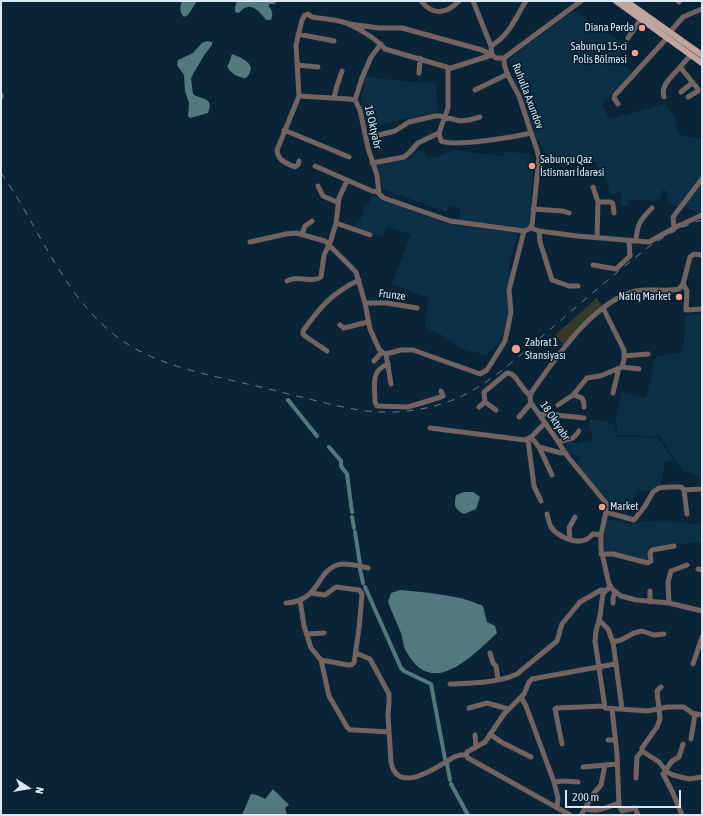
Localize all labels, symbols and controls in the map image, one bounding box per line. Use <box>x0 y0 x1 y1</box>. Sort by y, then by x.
place label: Diana Pərdə <box>585 21 634 35</box>
marker: Diana Pərdə <box>637 23 647 33</box>
place label: Sabunçu 15-ci Polis Bölməsi <box>571 40 627 66</box>
marker: Sabunçu 15-ci Polis Bölməsi <box>630 48 640 58</box>
street label: Ruhulla Axundov <box>509 61 547 131</box>
street label: 18 Oktyabr <box>362 104 384 150</box>
place label: Sabunçu Qaz İstismarı İdarəsi <box>540 153 604 179</box>
marker: Sabunçu Qaz İstismarı İdarəsi <box>527 161 537 171</box>
street label: Frunze <box>378 287 406 303</box>
place label: Natiq Market <box>618 290 671 304</box>
marker: Natiq Market <box>674 292 684 302</box>
place label: Zabrat 1 Stansiyası <box>525 336 566 362</box>
marker: Zabrat 1 Stansiyası <box>510 343 522 355</box>
street label: 18 Oktyabr <box>537 399 573 443</box>
place label: Market <box>610 500 639 514</box>
marker: Market <box>597 502 607 512</box>
north arrow <box>8 768 48 808</box>
scale bar <box>567 782 683 808</box>
text: N <box>33 786 46 795</box>
text: 200 m <box>572 790 599 804</box>

